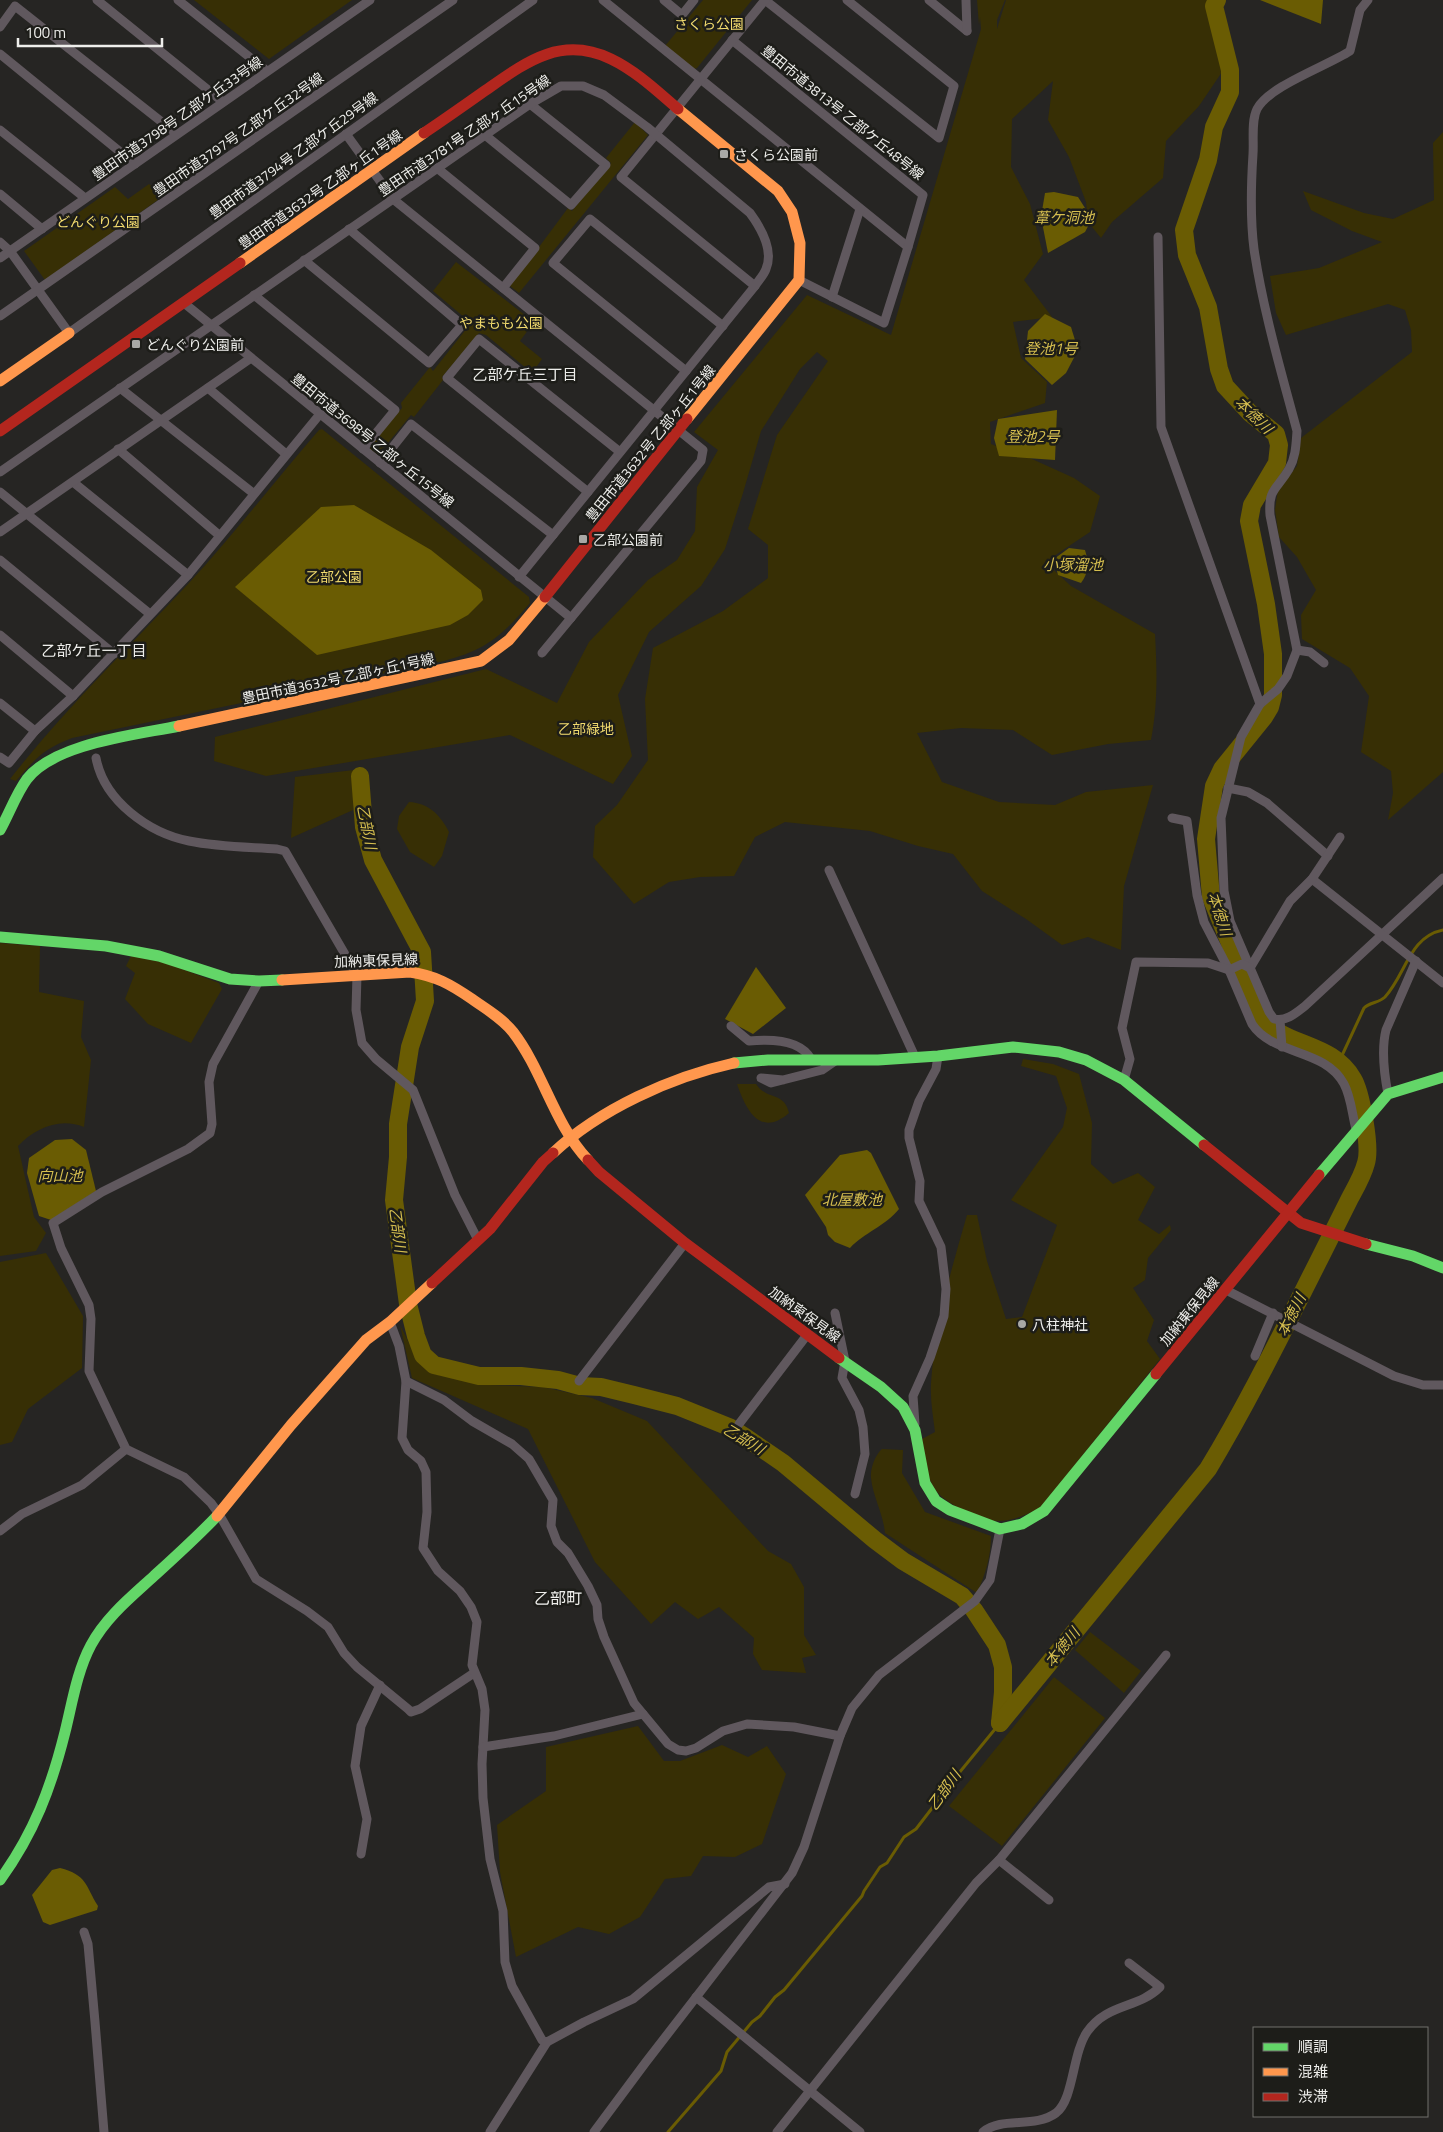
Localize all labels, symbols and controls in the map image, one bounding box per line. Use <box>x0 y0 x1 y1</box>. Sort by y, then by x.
park label: さくら公園 <box>674 13 744 34</box>
scale bar <box>18 15 161 47</box>
text: 100 m <box>25 21 66 44</box>
street label: 豊田市道3813号 乙部ケ丘48号線 <box>757 40 929 184</box>
street label: 豊田市道3798号 乙部ケ丘33号線 <box>87 51 267 185</box>
street label: 豊田市道3797号 乙部ケ丘32号線 <box>148 67 328 201</box>
street label: 豊田市道3781号 乙部ヶ丘15号線 <box>374 69 554 201</box>
street label: 豊田市道3794号 乙部ケ丘29号線 <box>204 87 382 223</box>
street label: 豊田市道3632号 乙部ヶ丘1号線 <box>234 124 406 254</box>
place label: さくら公園前 <box>734 144 818 165</box>
marker: さくら公園前 <box>718 148 730 160</box>
water label: 葦ケ洞池 <box>1034 206 1096 229</box>
park label: どんぐり公園 <box>56 211 140 232</box>
park label: やまもも公園 <box>459 312 543 333</box>
place label: どんぐり公園前 <box>146 334 244 355</box>
water label: 登池1号 <box>1024 337 1079 360</box>
marker: どんぐり公園前 <box>130 338 142 350</box>
street label: 豊田市道3632号 乙部ヶ丘1号線 <box>580 360 720 526</box>
district label: 乙部ケ丘三丁目 <box>472 363 578 386</box>
street label: 豊田市道3698号 乙部ヶ丘15号線 <box>287 368 459 512</box>
water label: 本徳川 <box>1230 391 1280 440</box>
water label: 登池2号 <box>1006 425 1061 448</box>
place label: 乙部公園前 <box>593 529 663 550</box>
marker: 乙部公園前 <box>577 533 589 545</box>
water label: 小塚溜池 <box>1043 553 1105 576</box>
park label: 乙部公園 <box>306 566 362 587</box>
district label: 乙部ケ丘一丁目 <box>41 639 147 662</box>
street label: 豊田市道3632号 乙部ヶ丘1号線 <box>240 647 436 709</box>
park label: 乙部緑地 <box>558 718 614 739</box>
water label: 乙部川 <box>351 803 383 853</box>
water label: 本徳川 <box>1202 889 1239 941</box>
street label: 加納東保見線 <box>334 948 418 972</box>
water label: 向山池 <box>37 1164 84 1187</box>
water label: 北屋敷池 <box>822 1188 884 1211</box>
water label: 乙部川 <box>383 1206 413 1256</box>
street label: 加納東保見線 <box>1154 1272 1224 1350</box>
street label: 加納東保見線 <box>765 1281 845 1347</box>
water label: 本徳川 <box>1271 1288 1312 1340</box>
place label: 八柱神社 <box>1032 1314 1088 1335</box>
marker: 八柱神社 <box>1016 1318 1028 1330</box>
water label: 乙部川 <box>719 1418 771 1461</box>
district label: 乙部町 <box>534 1586 582 1610</box>
water label: 本徳川 <box>1039 1621 1086 1672</box>
water label: 乙部川 <box>921 1763 968 1815</box>
legend <box>1253 2027 1428 2117</box>
text: 順調 <box>1298 2035 1328 2058</box>
text: 混雑 <box>1298 2060 1328 2083</box>
text: 渋滞 <box>1298 2085 1328 2108</box>

